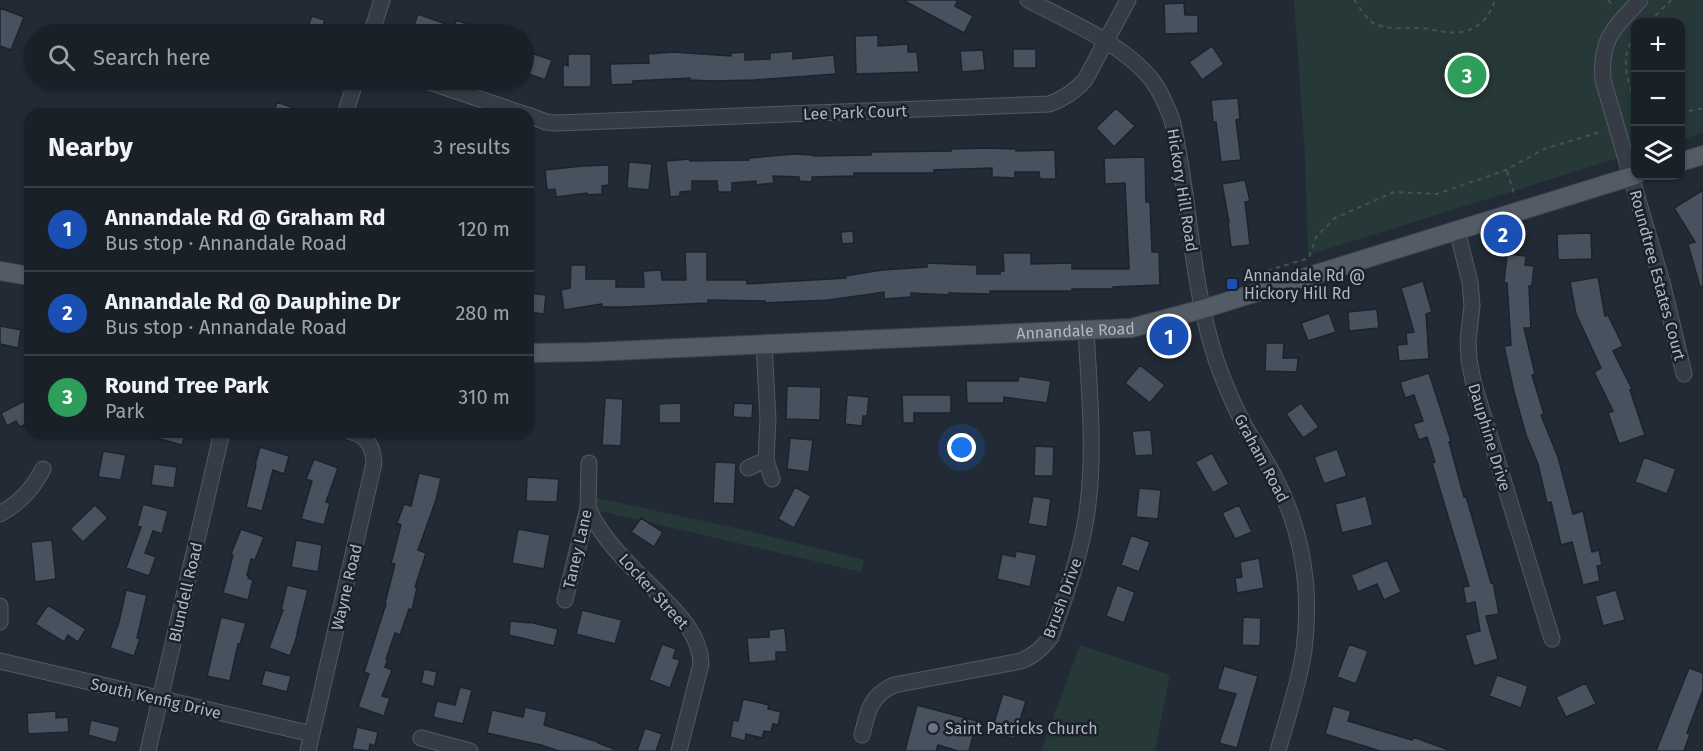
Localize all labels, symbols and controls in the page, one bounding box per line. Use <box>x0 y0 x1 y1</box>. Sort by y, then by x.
map controls <box>1631 18 1685 180</box>
button: + <box>1631 18 1685 72</box>
search box <box>24 24 534 90</box>
icon: search <box>45 41 78 74</box>
text: Search here <box>93 44 211 71</box>
pin: 3 <box>1448 52 1486 98</box>
button: − <box>1631 72 1685 126</box>
street label: Lee Park Court <box>803 101 908 124</box>
button: layers <box>1631 126 1685 180</box>
street label: Hickory Hill Road <box>1163 127 1202 253</box>
text: Nearby <box>48 132 133 163</box>
text: 3 results <box>433 135 510 159</box>
street label: Roundtree Estates Court <box>1626 188 1689 363</box>
text: Annandale Rd @ Graham Rd <box>105 204 386 231</box>
pin: 2 <box>1484 212 1522 256</box>
text: 1 <box>63 217 72 241</box>
text: 120 m <box>458 217 510 241</box>
text: Bus stop · Annandale Road <box>105 231 347 255</box>
place label: Annandale Rd @ Hickory Hill Rd <box>1244 266 1365 303</box>
marker: Annandale Rd @ Hickory Hill Rd <box>1225 277 1239 291</box>
text: Annandale Rd @ Dauphine Dr <box>105 288 400 315</box>
text: 2 <box>62 301 73 325</box>
text: 280 m <box>455 301 510 325</box>
pin: 1 <box>1150 314 1188 358</box>
text: Bus stop · Annandale Road <box>105 315 347 339</box>
street label: Annandale Road <box>1016 319 1135 343</box>
text: Round Tree Park <box>105 372 269 399</box>
street label: Dauphine Drive <box>1464 381 1515 493</box>
text: 3 <box>62 385 73 409</box>
text: 310 m <box>458 385 510 409</box>
text: Park <box>105 399 144 423</box>
street label: Graham Road <box>1230 411 1293 506</box>
your location <box>947 433 976 462</box>
street label: Taney Lane <box>559 508 596 591</box>
street label: Blundell Road <box>165 540 206 644</box>
street label: Wayne Road <box>327 542 366 632</box>
street label: Locker Street <box>615 550 693 633</box>
street label: Brush Drive <box>1039 556 1086 641</box>
street label: South Kenfig Drive <box>89 674 223 723</box>
place label: Saint Patricks Church <box>945 719 1098 738</box>
marker: Saint Patricks Church <box>926 721 940 735</box>

